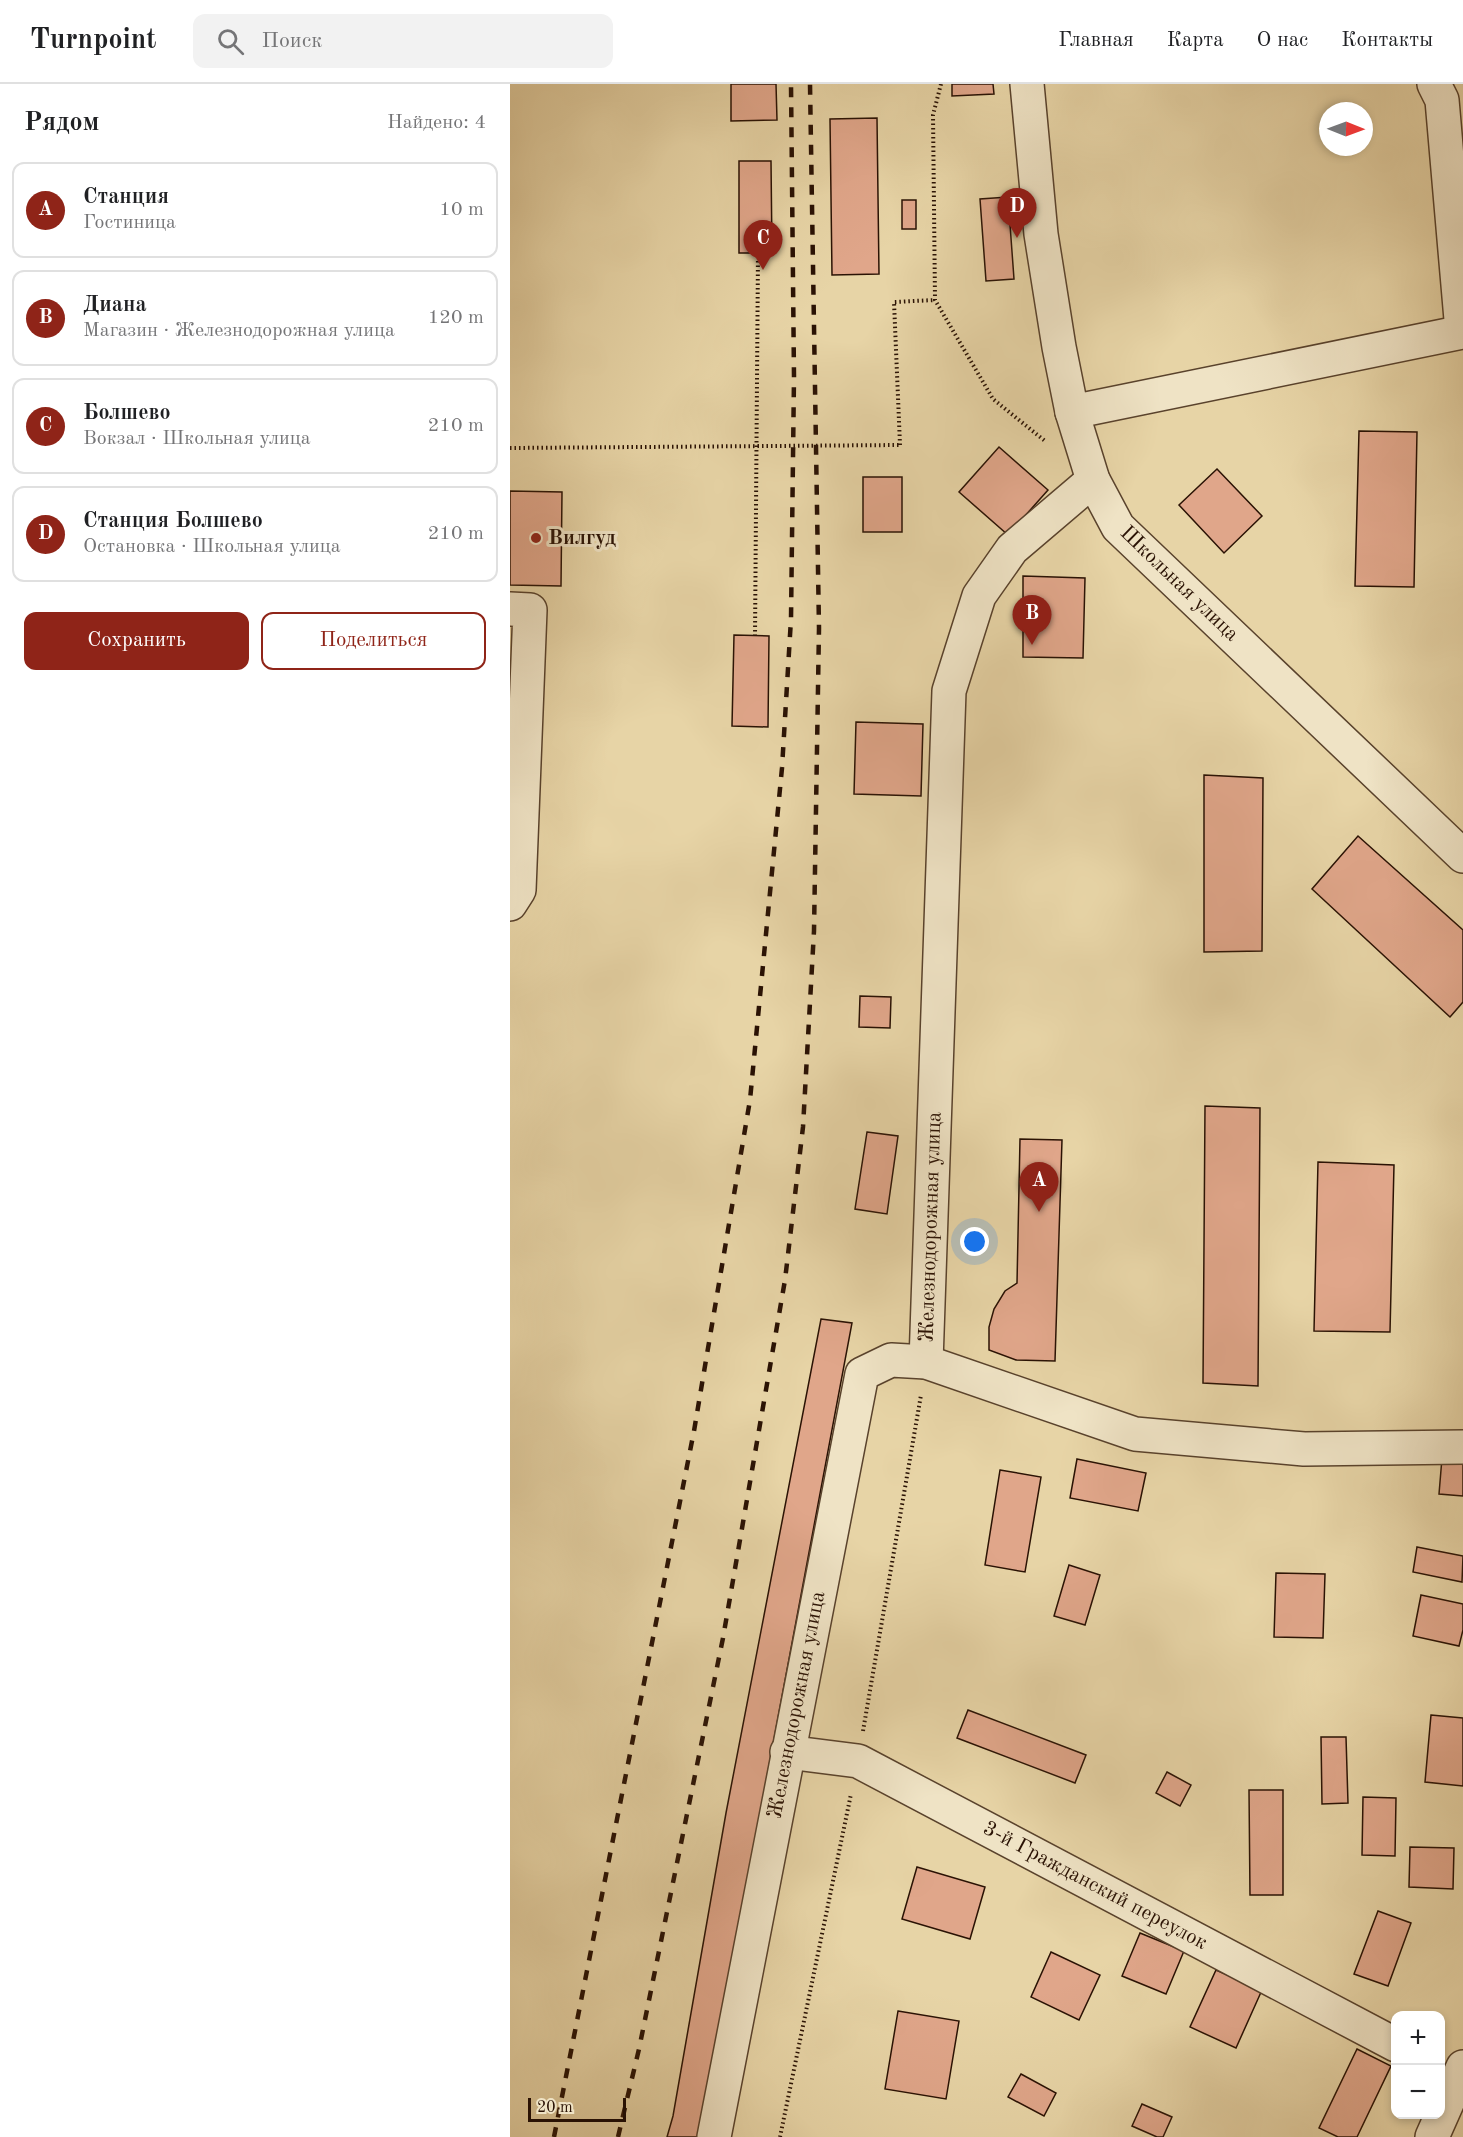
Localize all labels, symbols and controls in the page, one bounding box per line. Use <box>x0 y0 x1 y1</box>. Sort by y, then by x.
search box <box>193 14 613 68</box>
icon: search <box>214 25 247 58</box>
text: Turnpoint <box>30 27 157 55</box>
text: Поиск <box>262 30 322 52</box>
text: Главная <box>1058 30 1134 51</box>
text: Карта <box>1167 30 1224 51</box>
text: О нас <box>1257 30 1308 51</box>
text: Контакты <box>1341 30 1433 51</box>
north arrow <box>1319 102 1373 156</box>
text: Рядом <box>24 110 99 136</box>
text: Найдено: 4 <box>387 113 486 133</box>
text: Станция <box>83 186 169 208</box>
pin: D <box>998 188 1036 238</box>
text: A <box>38 200 53 220</box>
text: 10 m <box>439 200 484 220</box>
text: Гостиница <box>83 213 176 233</box>
pin: C <box>744 220 782 270</box>
text: Диана <box>83 294 147 316</box>
text: B <box>38 308 53 328</box>
text: 120 m <box>428 308 484 328</box>
text: Магазин · Железнодорожная улица <box>83 321 395 341</box>
text: Болшево <box>83 402 171 424</box>
text: C <box>39 416 52 436</box>
text: 210 m <box>428 416 484 436</box>
text: Вокзал · Школьная улица <box>83 429 311 449</box>
text: Станция Болшево <box>83 510 263 532</box>
street label: Школьная улица <box>1116 522 1242 646</box>
text: D <box>38 524 53 544</box>
text: 210 m <box>428 524 484 544</box>
place label: Вилгуд <box>548 528 616 549</box>
marker: Вилгуд <box>529 531 543 545</box>
text: Остановка · Школьная улица <box>83 537 341 557</box>
pin: B <box>1012 596 1052 645</box>
button: Сохранить <box>24 612 249 670</box>
button: Поделиться <box>261 612 486 670</box>
street label: Железнодорожная улица <box>916 1111 946 1343</box>
pin: A <box>1020 1162 1058 1212</box>
your location <box>960 1227 989 1256</box>
street label: Железнодорожная улица <box>765 1590 829 1820</box>
street label: 3-й Гражданский переулок <box>979 1818 1211 1954</box>
map controls <box>1391 2011 1445 2119</box>
button: + <box>1391 2011 1445 2065</box>
button: − <box>1391 2065 1445 2119</box>
scale bar <box>528 2095 626 2122</box>
text: 20 m <box>537 2100 573 2116</box>

